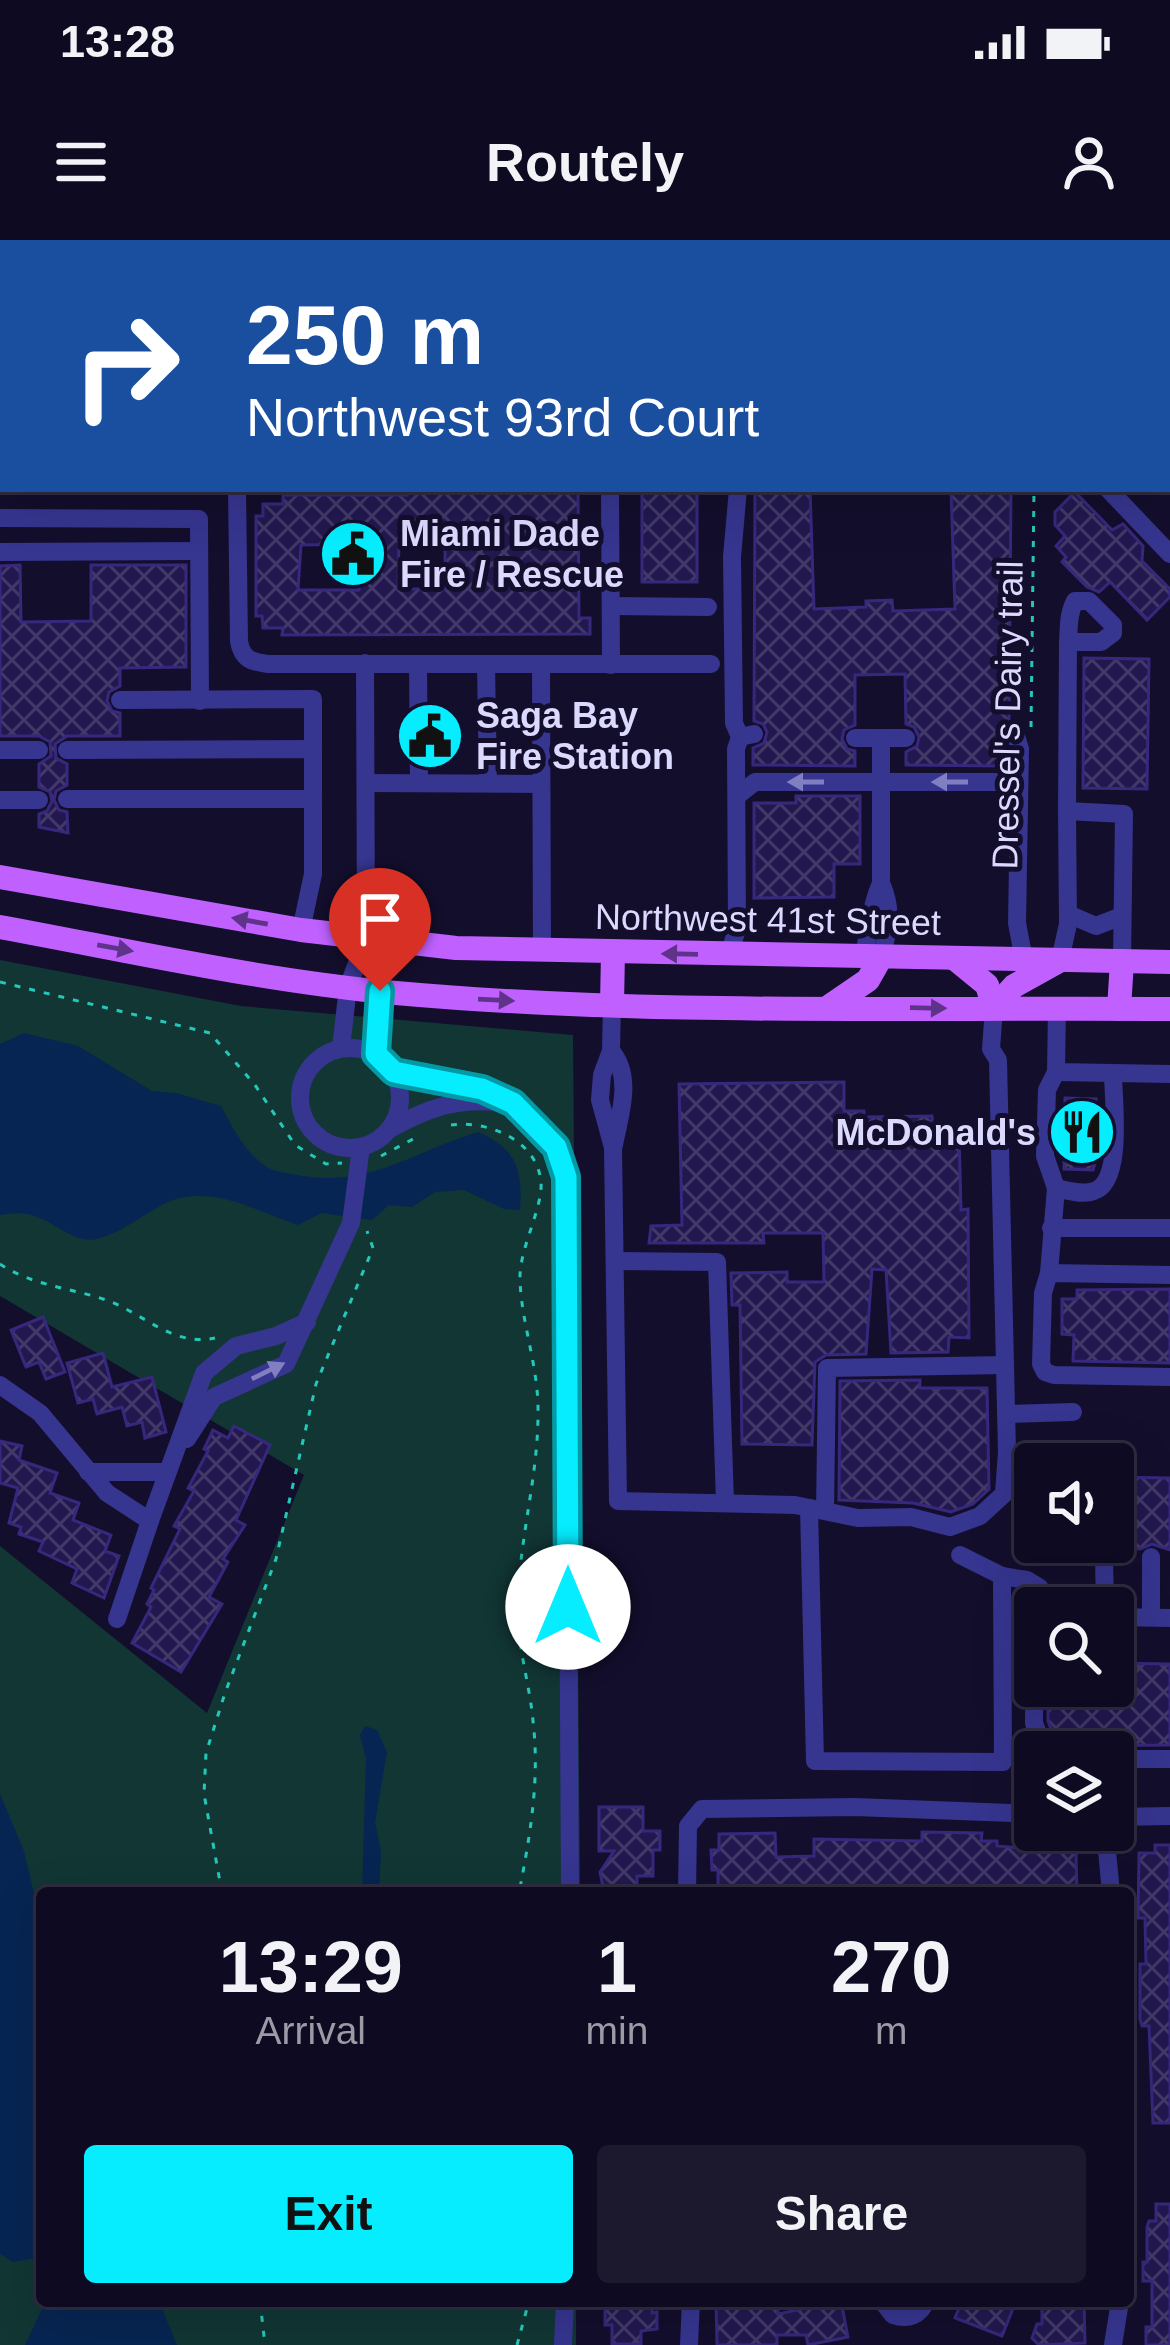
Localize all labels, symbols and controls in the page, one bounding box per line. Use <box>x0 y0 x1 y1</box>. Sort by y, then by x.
text: 13:28 <box>60 16 175 67</box>
icon: menu <box>48 129 114 195</box>
icon: person <box>1056 129 1122 195</box>
text: Routely <box>486 132 684 192</box>
icon: right <box>48 288 204 444</box>
text: 250 m <box>246 288 484 382</box>
text: Northwest 93rd Court <box>246 387 759 447</box>
place label: Miami Dade Fire / Rescue <box>400 513 624 595</box>
public building icon: Miami Dade Fire / Rescue <box>318 519 388 589</box>
street label: Dressel's Dairy trail <box>984 560 1031 870</box>
place label: Saga Bay Fire Station <box>476 695 674 777</box>
public building icon: Saga Bay Fire Station <box>395 701 465 771</box>
one-way arrow <box>786 772 824 792</box>
one-way arrow <box>930 772 968 792</box>
pin <box>329 868 431 991</box>
icon: arrive <box>347 886 413 952</box>
street label: Northwest 41st Street <box>595 896 941 943</box>
one-way arrow <box>231 912 269 930</box>
one-way arrow <box>97 939 134 958</box>
one-way arrow <box>660 945 698 964</box>
one-way arrow <box>478 991 516 1010</box>
one-way arrow <box>910 998 948 1017</box>
restaurant icon: McDonald's <box>1047 1097 1117 1167</box>
place label: McDonald's <box>835 1112 1036 1153</box>
one-way arrow <box>251 1362 286 1382</box>
map controls <box>1014 1443 1134 1851</box>
button: sound <box>1014 1443 1134 1563</box>
position arrow <box>505 1544 631 1670</box>
button: search <box>1014 1587 1134 1707</box>
button: layers <box>1014 1731 1134 1851</box>
text: 13:29 <box>219 1927 403 2007</box>
text: 1 <box>597 1927 637 2007</box>
text: 270 <box>831 1927 951 2007</box>
text: Arrival <box>256 2009 366 2052</box>
text: min <box>586 2009 648 2052</box>
text: m <box>875 2009 907 2052</box>
button: Exit <box>84 2145 573 2283</box>
button: Share <box>597 2145 1086 2283</box>

